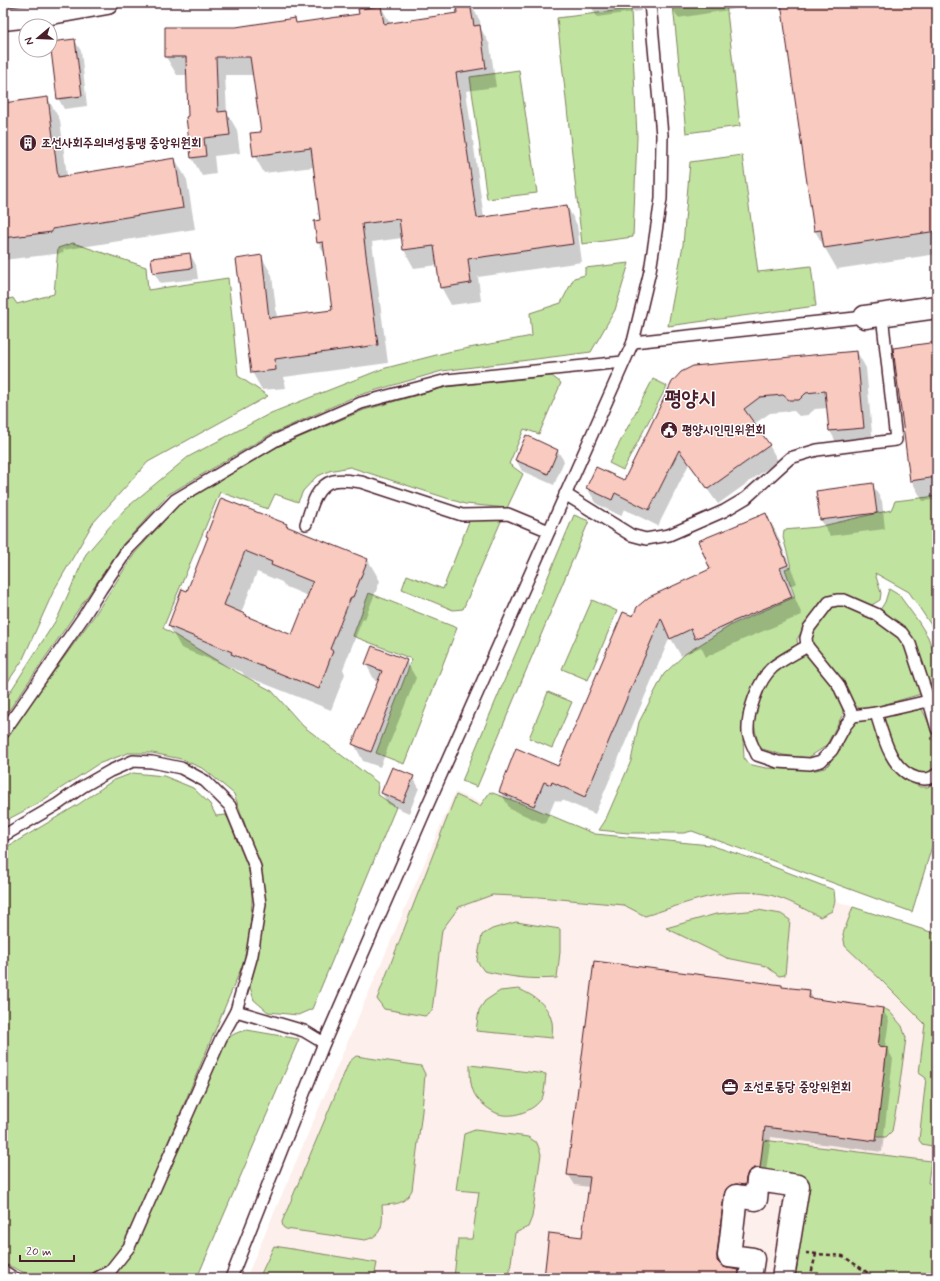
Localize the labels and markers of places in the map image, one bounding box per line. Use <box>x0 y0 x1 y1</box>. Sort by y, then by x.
building icon: 조선사회주의녀성동맹 중앙위원회 <box>18 133 38 153</box>
place label: 조선사회주의녀성동맹 중앙위원회 <box>41 135 201 152</box>
public building icon: 평양시인민위원회 <box>659 420 679 440</box>
place label: 평양시인민위원회 <box>682 422 766 439</box>
office icon: 조선로동당 중앙위원회 <box>720 1077 740 1097</box>
place label: 조선로동당 중앙위원회 <box>743 1079 851 1096</box>

